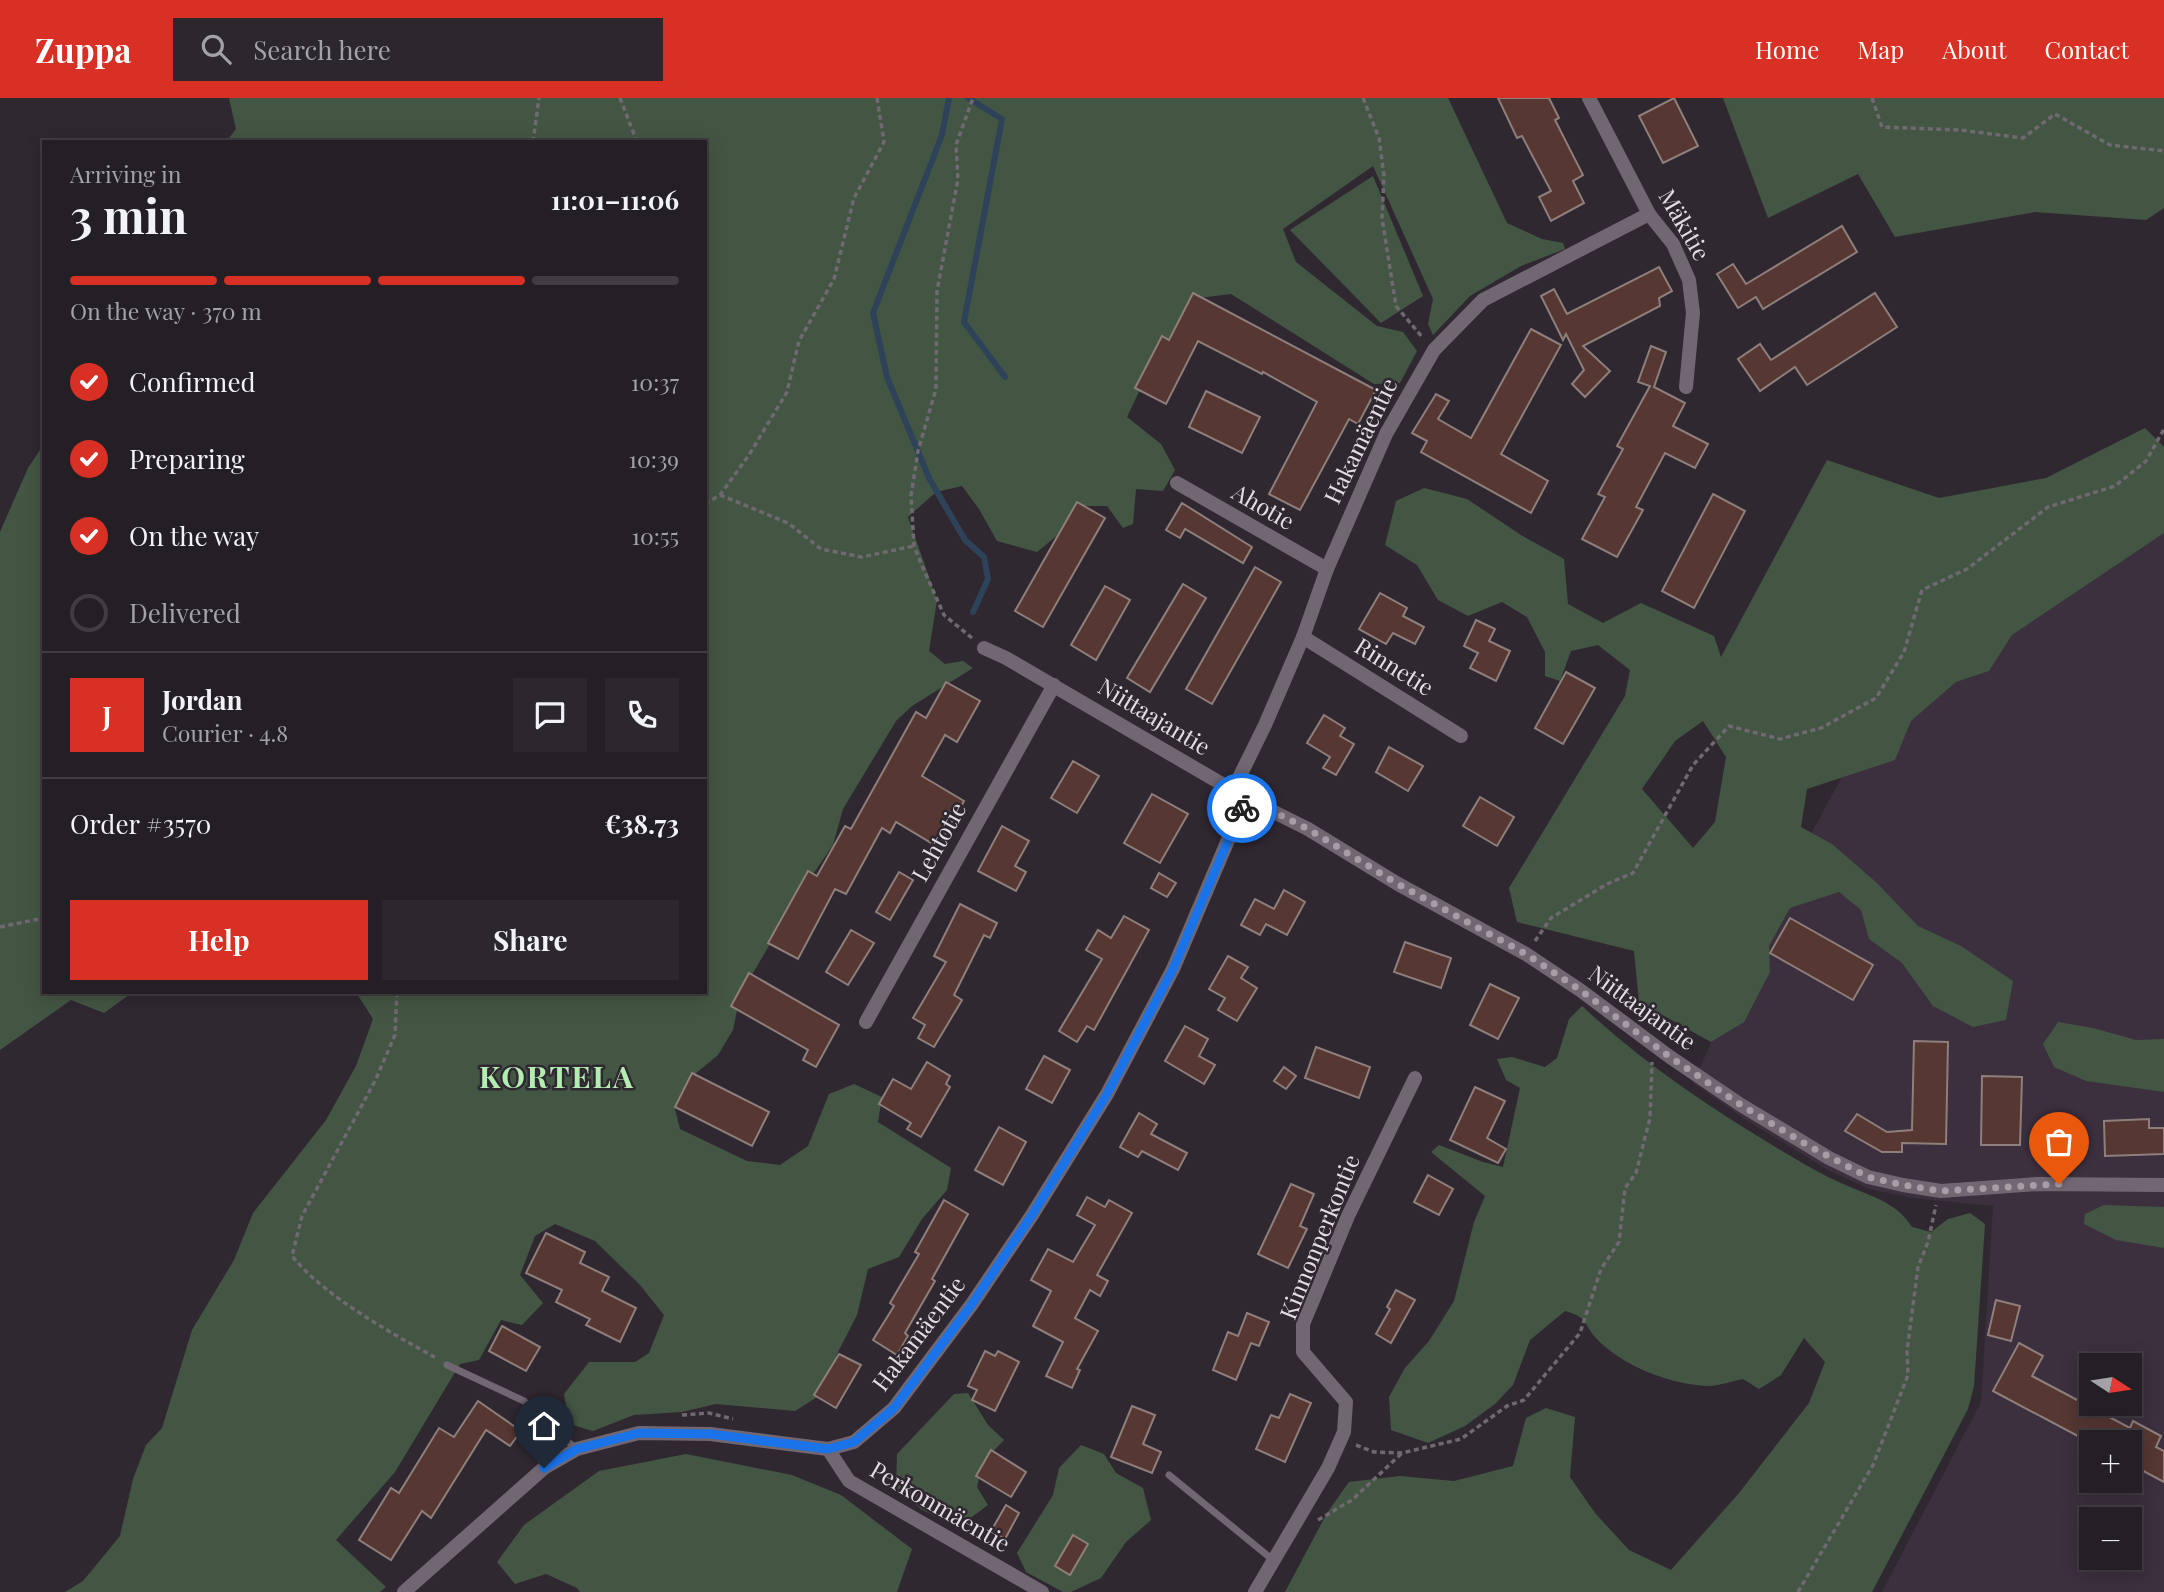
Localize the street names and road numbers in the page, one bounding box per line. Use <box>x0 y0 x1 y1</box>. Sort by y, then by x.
street label: Mäkitie <box>1653 183 1718 265</box>
street label: Hakamäentie <box>1316 372 1403 508</box>
street label: Ahotie <box>1226 475 1301 536</box>
street label: Rinnetie <box>1350 629 1440 702</box>
street label: Niittaajantie <box>1093 670 1217 761</box>
street label: Lehtotie <box>903 796 972 886</box>
street label: Niittaajantie <box>1583 957 1703 1056</box>
street label: Kinnonperkontie <box>1271 1149 1366 1323</box>
street label: Hakamäentie <box>864 1269 971 1397</box>
street label: Perkonmäentie <box>865 1453 1016 1558</box>

